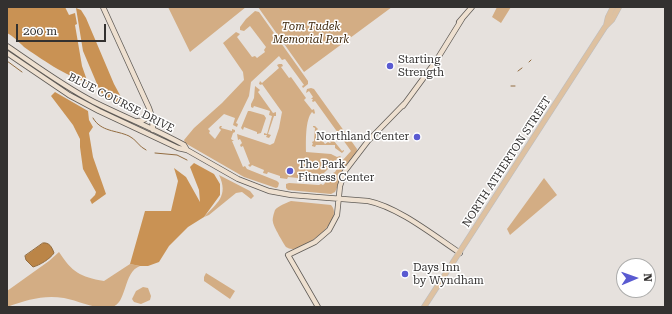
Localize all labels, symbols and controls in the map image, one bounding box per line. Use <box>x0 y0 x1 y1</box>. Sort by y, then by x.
scale bar <box>18 16 108 42</box>
park label: Tom Tudek Memorial Park <box>273 20 349 46</box>
text: 200 m <box>23 24 57 38</box>
place label: Starting Strength <box>398 53 444 79</box>
marker: Starting Strength <box>385 61 395 71</box>
street label: BLUE COURSE DRIVE <box>66 70 176 136</box>
street label: NORTH ATHERTON STREET <box>460 94 554 230</box>
place label: Northland Center <box>316 130 409 144</box>
marker: Northland Center <box>412 132 422 142</box>
place label: The Park Fitness Center <box>298 158 374 184</box>
marker: The Park Fitness Center <box>285 166 295 176</box>
north arrow <box>616 258 656 298</box>
place label: Days Inn by Wyndham <box>413 261 484 287</box>
marker: Days Inn by Wyndham <box>400 269 410 279</box>
text: N <box>641 273 654 282</box>

